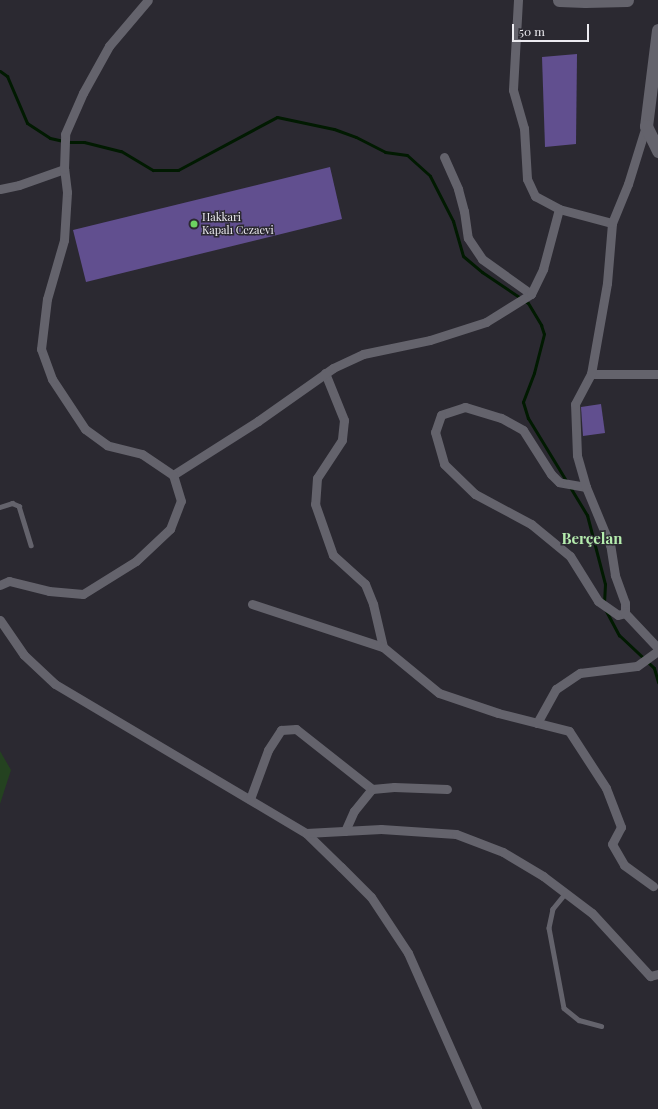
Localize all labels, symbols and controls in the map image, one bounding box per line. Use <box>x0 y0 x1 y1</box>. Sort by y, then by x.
scale bar <box>514 16 591 42</box>
text: 50 m <box>519 23 545 39</box>
place label: Hakkari Kapalı Cezaevi <box>202 211 274 237</box>
marker: Hakkari Kapalı Cezaevi <box>189 219 199 229</box>
district label: Berçelan <box>562 530 622 548</box>

